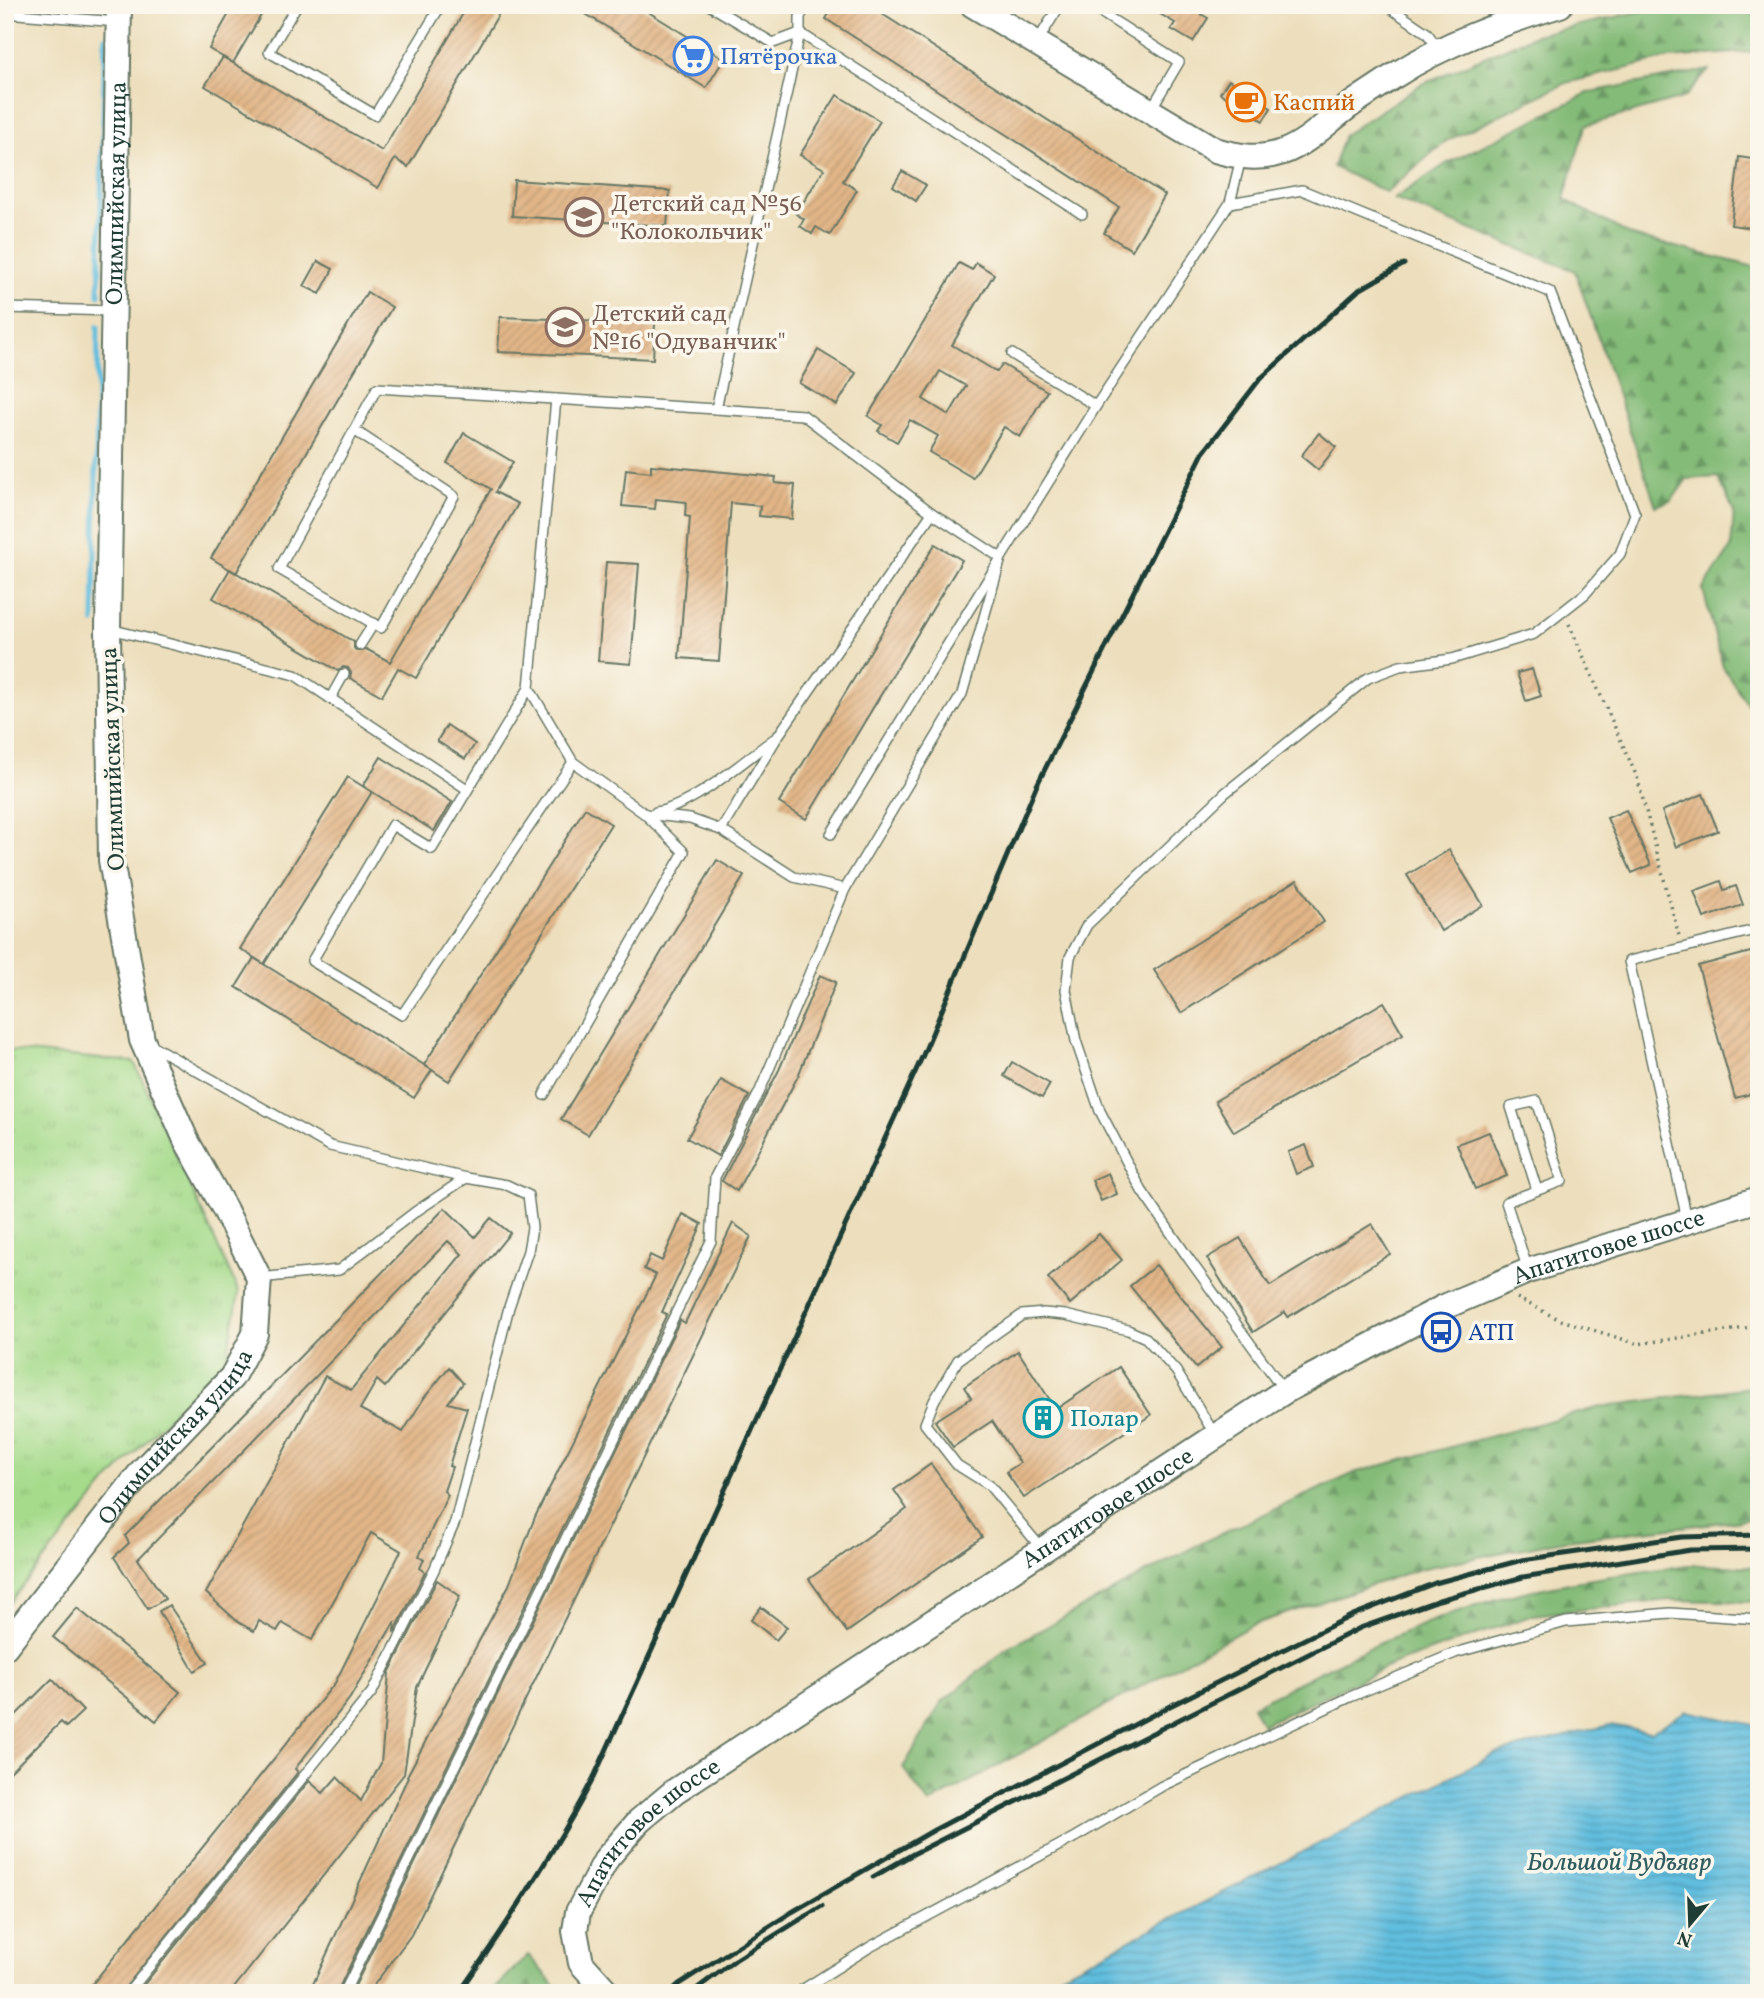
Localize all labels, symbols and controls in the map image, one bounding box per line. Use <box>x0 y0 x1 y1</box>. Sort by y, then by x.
supermarket icon: Пятёрочка <box>672 35 714 77</box>
place label: Пятёрочка <box>720 41 838 75</box>
street label: Олимпийская улица <box>99 81 137 305</box>
cafe icon: Каспий <box>1225 81 1267 123</box>
place label: Каспий <box>1273 87 1355 121</box>
place label: Детский сад №56 "Колокольчик" <box>611 188 802 250</box>
school or university icon: Детский сад №56 "Колокольчик" <box>563 196 605 238</box>
place label: Детский сад №16 "Одуванчик" <box>592 298 786 360</box>
school or university icon: Детский сад №16 "Одуванчик" <box>544 306 586 348</box>
street label: Олимпийская улица <box>93 647 135 871</box>
street label: Апатитовое шоссе <box>1508 1202 1709 1295</box>
bus stop icon: АТП <box>1420 1311 1462 1353</box>
place label: АТП <box>1468 1317 1514 1351</box>
street label: Олимпийская улица <box>91 1344 263 1533</box>
building icon: Полар <box>1022 1397 1064 1439</box>
place label: Полар <box>1070 1403 1139 1437</box>
street label: Апатитовое шоссе <box>1015 1440 1201 1578</box>
street label: Апатитовое шоссе <box>569 1751 728 1914</box>
water label: Большой Вудъявр <box>1527 1845 1711 1881</box>
north arrow <box>1656 1890 1726 1960</box>
text: N <box>1674 1924 1696 1953</box>

